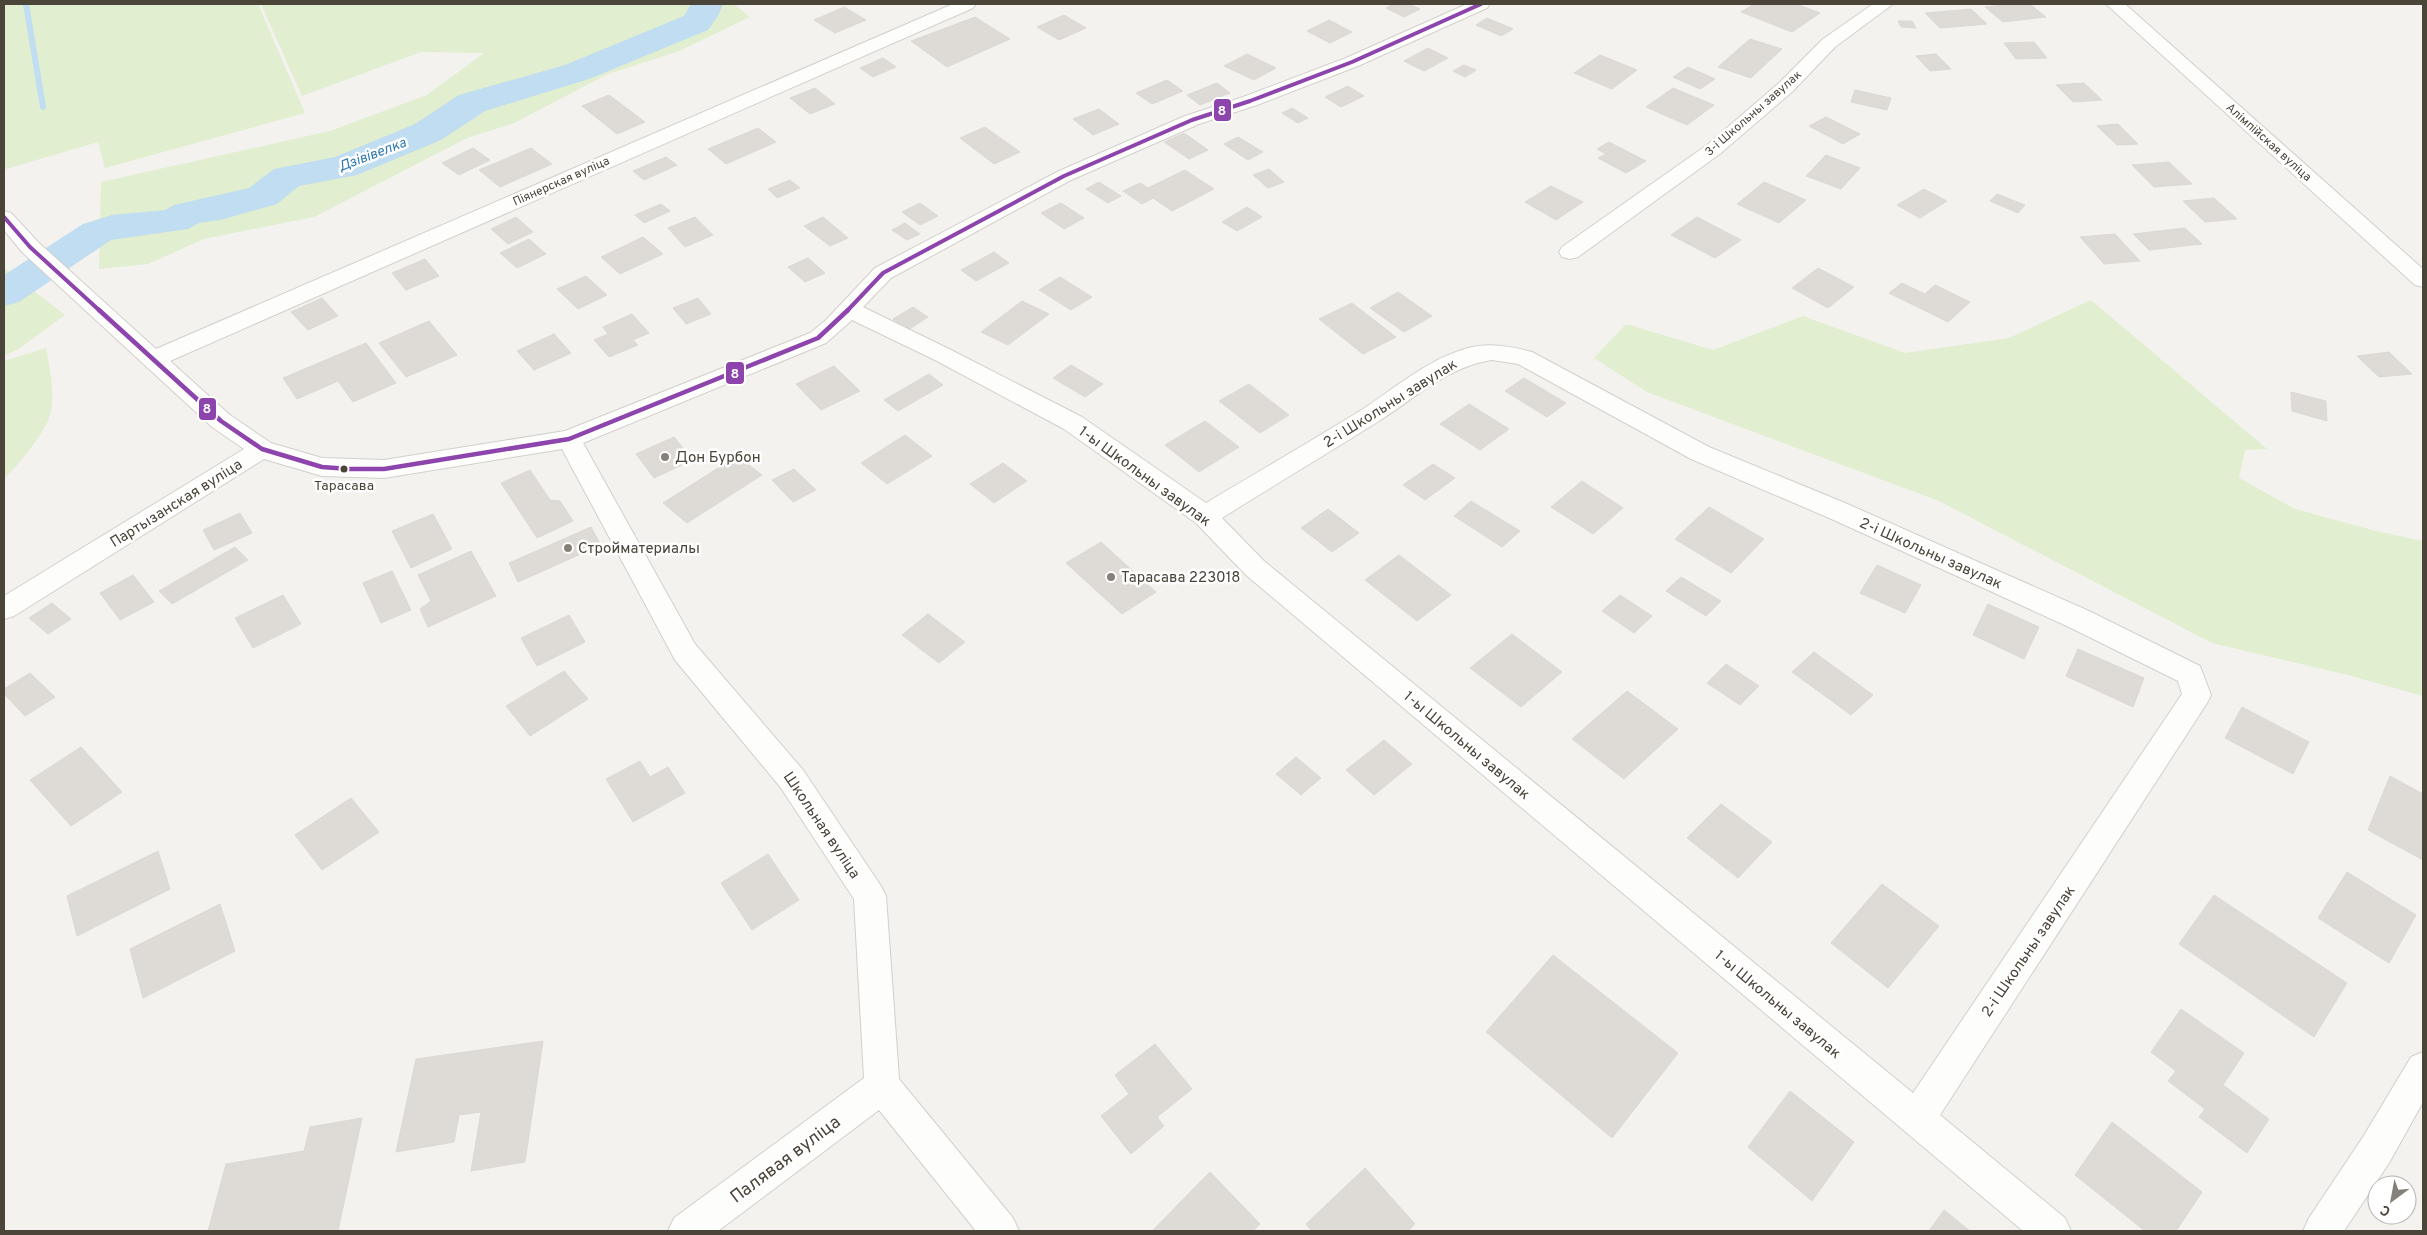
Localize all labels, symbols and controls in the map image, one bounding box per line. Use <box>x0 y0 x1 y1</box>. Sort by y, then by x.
street label: 3-і Школьны завулак <box>1702 67 1806 160</box>
line badge: 8 <box>1213 98 1232 122</box>
street label: Алімпійская вуліца <box>2222 100 2314 185</box>
text: 8 <box>1218 103 1226 120</box>
water label: Дзівівелка <box>336 134 409 176</box>
street label: Піянерская вуліца <box>511 153 612 210</box>
street label: 2-і Школьны завулак <box>1320 355 1461 453</box>
line badge: 8 <box>725 361 745 385</box>
text: 8 <box>731 366 739 383</box>
line badge: 8 <box>198 397 217 421</box>
text: 8 <box>203 401 211 418</box>
street label: 1-ы Школьны завулак <box>1074 423 1214 532</box>
place label: Дон Бурбон <box>675 449 761 468</box>
marker: Дон Бурбон <box>659 451 671 463</box>
street label: Партызанская вуліца <box>107 456 246 553</box>
marker: Тарасава <box>339 464 349 474</box>
place label: Тарасава <box>314 478 374 495</box>
street label: 2-і Школьны завулак <box>1856 514 2005 594</box>
place label: Стройматериалы <box>578 540 700 559</box>
marker: Стройматериалы <box>562 542 574 554</box>
place label: Тарасава 223018 <box>1121 569 1240 588</box>
marker: Тарасава 223018 <box>1105 571 1117 583</box>
street label: 1-ы Школьны завулак <box>1399 688 1533 805</box>
street label: Школьная вуліца <box>778 769 864 883</box>
street label: 2-і Школьны завулак <box>1978 883 2080 1021</box>
street label: 1-ы Школьны завулак <box>1710 947 1844 1064</box>
street label: Палявая вуліца <box>726 1111 846 1209</box>
north arrow <box>2367 1175 2417 1225</box>
text: С <box>2378 1200 2394 1219</box>

